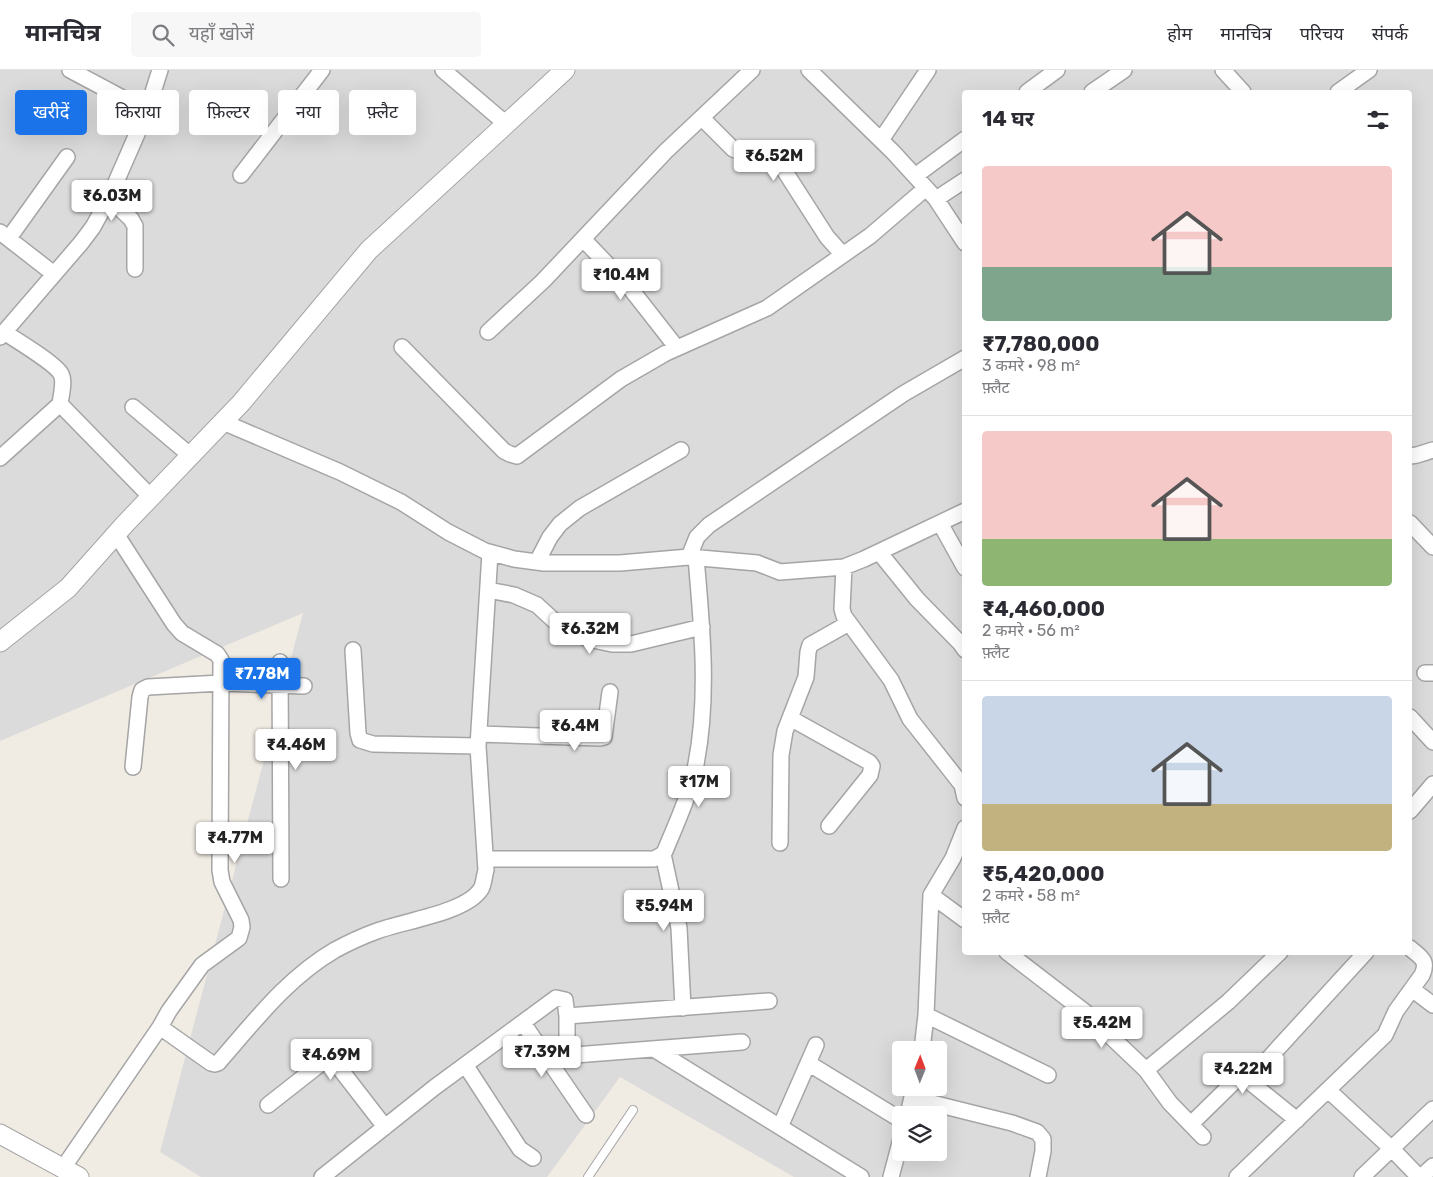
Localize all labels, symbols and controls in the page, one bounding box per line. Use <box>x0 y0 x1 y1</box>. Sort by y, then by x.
search box <box>131 12 481 57</box>
text: मानचित्र <box>25 19 101 47</box>
icon: search <box>149 21 177 49</box>
text: यहाँ खोजें <box>189 22 254 45</box>
text: होम <box>1167 23 1192 45</box>
text: मानचित्र <box>1220 23 1272 45</box>
text: परिचय <box>1300 23 1344 45</box>
text: संपर्क <box>1372 23 1408 45</box>
chip: खरीदें <box>15 90 87 135</box>
chip: किराया <box>97 90 179 135</box>
chip: फ़िल्टर <box>189 90 268 135</box>
chip: नया <box>278 90 339 135</box>
chip: फ़्लैट <box>349 90 416 135</box>
text: 14 घर <box>982 106 1034 131</box>
icon: filters <box>1364 106 1392 134</box>
pin: ₹6.52M <box>733 140 815 182</box>
text: ₹6.52M <box>745 146 803 165</box>
pin: ₹6.03M <box>71 180 153 222</box>
text: ₹6.03M <box>82 186 142 205</box>
icon: home <box>1142 198 1232 288</box>
pin: ₹10.4M <box>580 258 662 301</box>
text: ₹10.4M <box>593 265 649 284</box>
text: ₹7,780,000 <box>982 331 1100 356</box>
text: 3 कमरे · 98 m² <box>982 356 1080 375</box>
text: फ़्लैट <box>982 378 1010 397</box>
icon: home <box>1142 464 1232 554</box>
text: ₹4,460,000 <box>982 596 1105 621</box>
pin: ₹6.32M <box>549 612 631 655</box>
text: ₹6.32M <box>561 619 619 638</box>
text: 2 कमरे · 56 m² <box>982 621 1080 640</box>
text: फ़्लैट <box>982 643 1010 662</box>
pin: ₹7.78M <box>221 658 303 700</box>
text: ₹7.78M <box>234 664 290 683</box>
pin: ₹6.4M <box>540 710 610 752</box>
text: ₹6.4M <box>551 716 599 735</box>
pin: ₹4.46M <box>255 728 337 771</box>
icon: home <box>1142 729 1232 819</box>
text: ₹4.46M <box>266 735 326 754</box>
pin: ₹17M <box>669 766 729 808</box>
text: ₹17M <box>679 772 719 791</box>
pin: ₹4.77M <box>194 822 276 864</box>
text: ₹4.77M <box>207 828 263 847</box>
text: ₹5,420,000 <box>982 861 1104 886</box>
text: 2 कमरे · 58 m² <box>982 886 1080 905</box>
pin: ₹5.94M <box>623 890 705 932</box>
text: ₹5.94M <box>635 896 693 915</box>
text: फ़्लैट <box>982 908 1010 927</box>
pin: ₹5.42M <box>1061 1006 1143 1049</box>
text: ₹5.42M <box>1073 1013 1131 1032</box>
pin: ₹7.39M <box>501 1036 583 1078</box>
pin: ₹4.69M <box>290 1038 372 1081</box>
north arrow <box>892 1041 948 1096</box>
map controls <box>892 1041 947 1161</box>
text: ₹7.39M <box>514 1042 570 1061</box>
text: ₹4.69M <box>302 1045 360 1064</box>
pin: ₹4.22M <box>1202 1052 1284 1095</box>
text: ₹4.22M <box>1213 1059 1273 1078</box>
button: layers <box>892 1106 947 1161</box>

